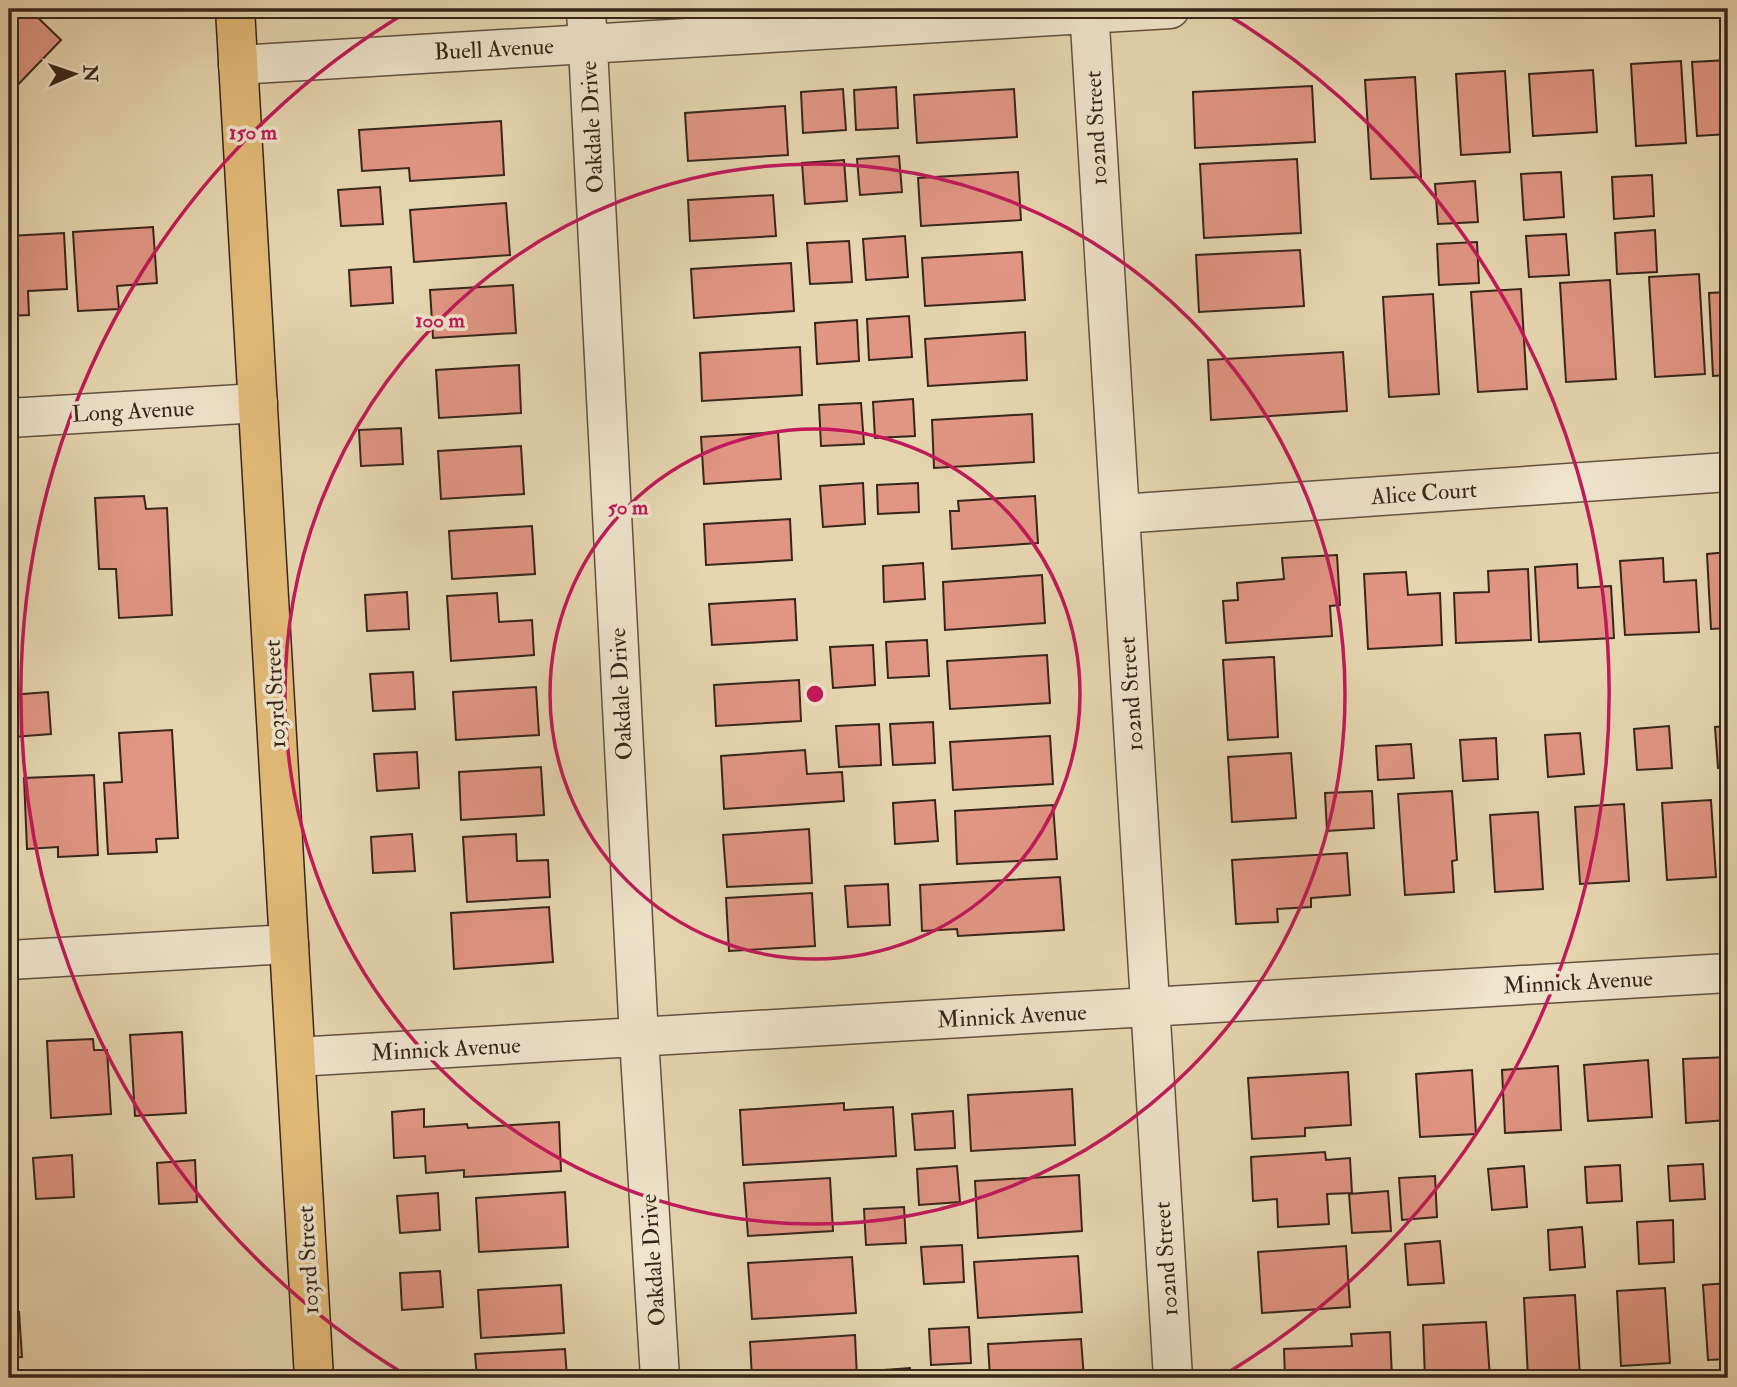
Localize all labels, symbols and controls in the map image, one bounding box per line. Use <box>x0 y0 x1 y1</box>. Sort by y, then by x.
street label: Buell Avenue <box>433 31 555 67</box>
north arrow <box>38 38 108 108</box>
street label: Oakdale Drive <box>574 60 610 194</box>
text: N <box>78 64 102 83</box>
street label: 102nd Street <box>1079 70 1113 186</box>
text: 150 m <box>229 119 278 146</box>
text: 100 m <box>415 307 466 334</box>
street label: Long Avenue <box>71 393 195 429</box>
street label: Alice Court <box>1369 475 1478 511</box>
text: 50 m <box>608 494 649 521</box>
street label: Oakdale Drive <box>603 627 639 761</box>
street label: 102nd Street <box>1113 636 1149 752</box>
street label: 103rd Street <box>258 639 292 749</box>
centre of rings <box>803 682 827 706</box>
street label: Minnick Avenue <box>1502 964 1654 1000</box>
street label: Minnick Avenue <box>936 998 1088 1034</box>
street label: Minnick Avenue <box>370 1031 522 1067</box>
street label: Oakdale Drive <box>634 1193 672 1327</box>
street label: 102nd Street <box>1148 1201 1184 1317</box>
street label: 103rd Street <box>291 1205 325 1315</box>

